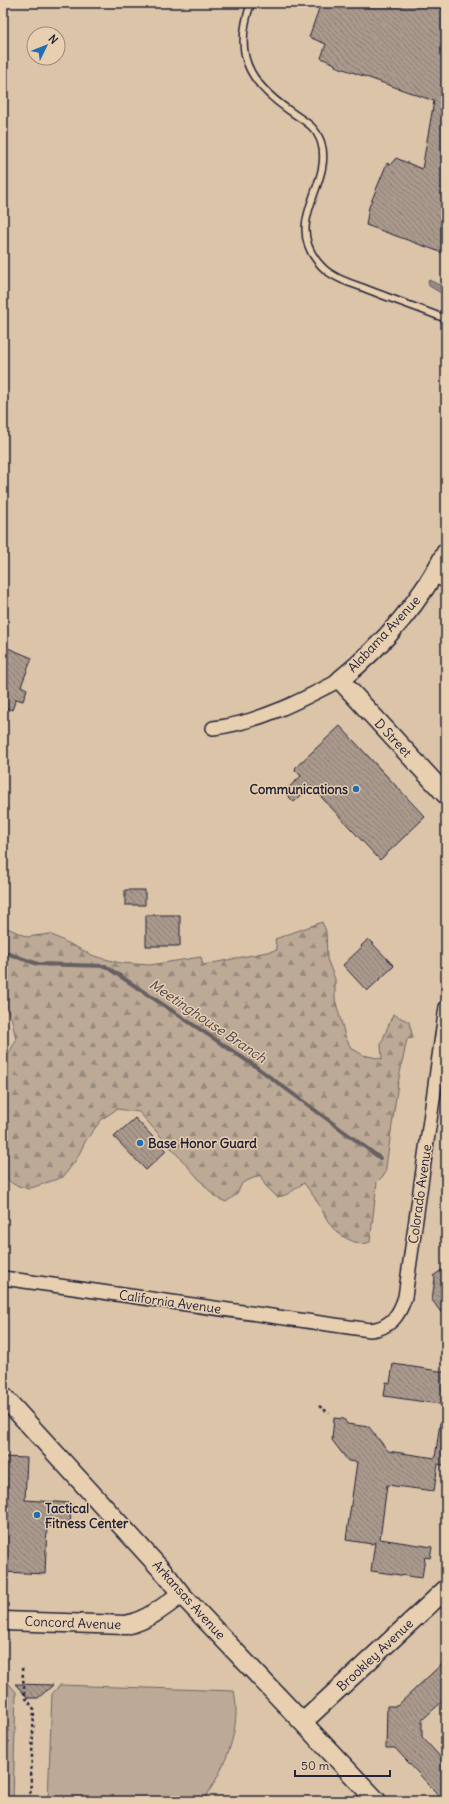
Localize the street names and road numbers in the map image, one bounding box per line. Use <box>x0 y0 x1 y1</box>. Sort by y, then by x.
street label: Alabama Avenue <box>344 592 424 676</box>
street label: D Street <box>371 715 416 761</box>
street label: Colorado Avenue <box>405 1143 435 1245</box>
street label: California Avenue <box>118 1286 222 1318</box>
street label: Arkansas Avenue <box>149 1557 229 1643</box>
street label: Concord Avenue <box>24 1613 122 1633</box>
street label: Brookley Avenue <box>333 1615 417 1695</box>

